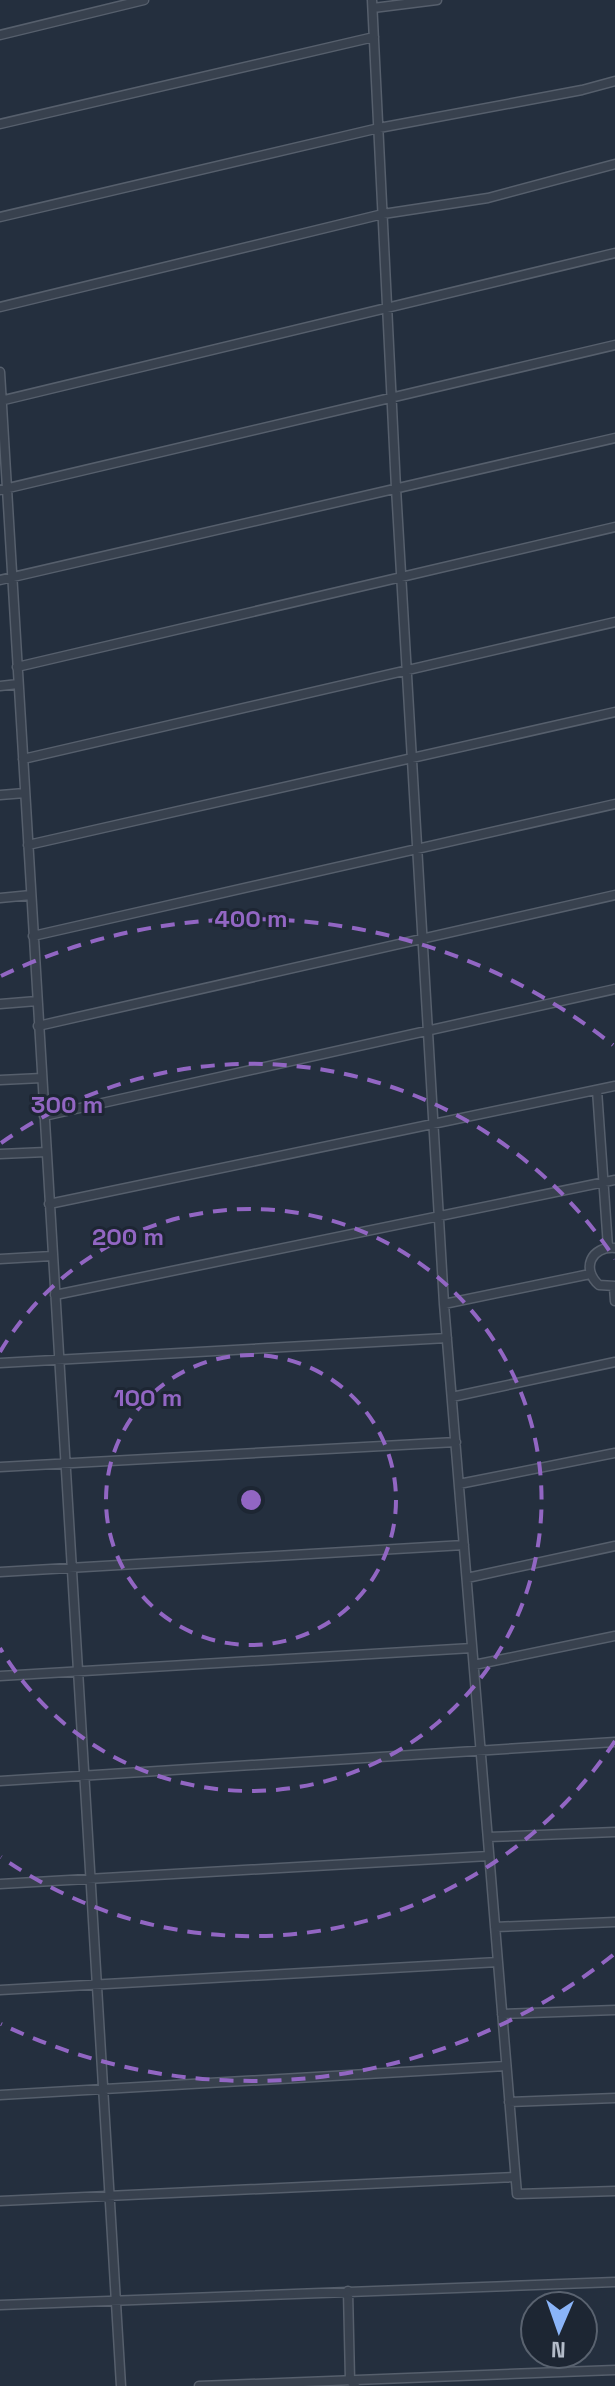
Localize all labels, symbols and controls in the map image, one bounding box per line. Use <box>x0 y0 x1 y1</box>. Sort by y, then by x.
text: 400 m <box>215 903 287 934</box>
text: 300 m <box>31 1089 103 1120</box>
text: 200 m <box>92 1221 164 1252</box>
text: 100 m <box>114 1382 182 1413</box>
centre of rings <box>237 1486 265 1514</box>
north arrow <box>519 2290 599 2370</box>
text: N <box>550 2336 566 2364</box>

